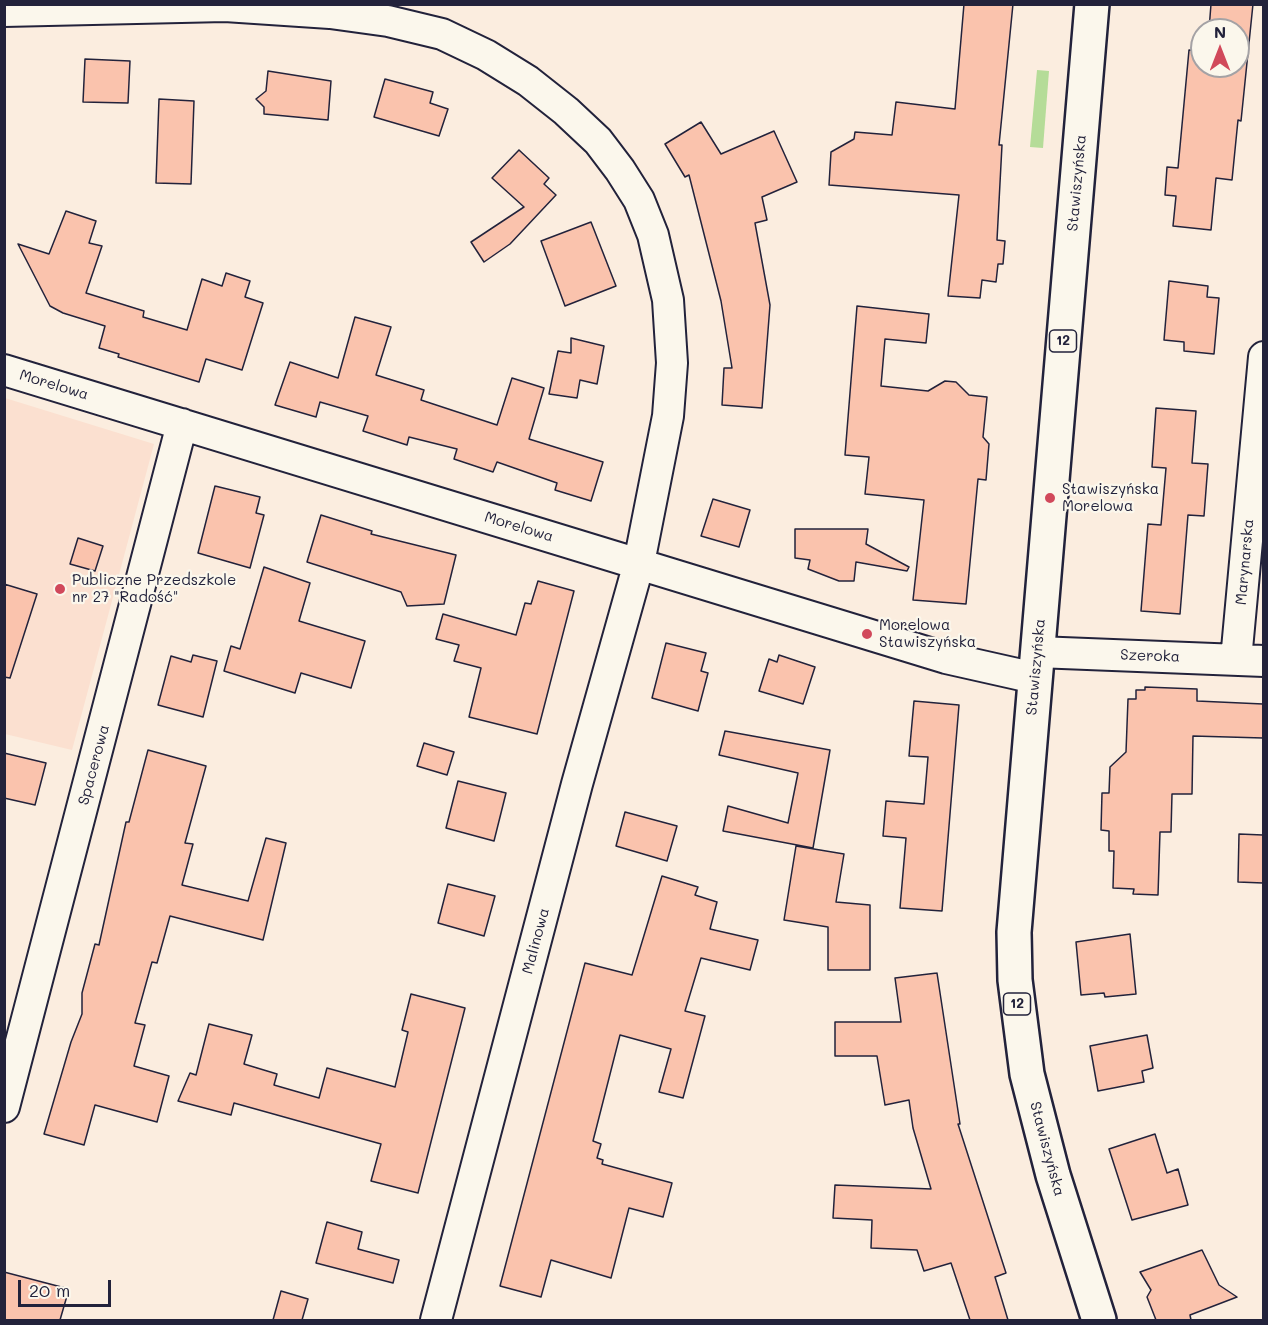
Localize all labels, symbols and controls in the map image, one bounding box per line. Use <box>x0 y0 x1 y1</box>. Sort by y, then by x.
north arrow <box>1190 18 1250 78</box>
text: N <box>1214 21 1226 42</box>
street label: Stawiszyńska <box>1064 134 1090 232</box>
road number: 12 <box>1050 330 1076 352</box>
street label: Morelowa <box>17 366 91 404</box>
place label: Stawiszyńska Morelowa <box>1062 480 1159 515</box>
marker: Stawiszyńska Morelowa <box>1043 491 1057 505</box>
street label: Morelowa <box>482 508 556 546</box>
street label: Marynarska <box>1232 518 1258 606</box>
place label: Publiczne Przedszkole nr 27 "Radość" <box>72 571 236 606</box>
marker: Publiczne Przedszkole nr 27 "Radość" <box>53 582 67 596</box>
place label: Morelowa Stawiszyńska <box>879 616 976 651</box>
street label: Stawiszyńska <box>1023 618 1049 716</box>
marker: Morelowa Stawiszyńska <box>860 627 874 641</box>
street label: Szeroka <box>1120 646 1180 666</box>
street label: Spacerowa <box>75 723 113 807</box>
street label: Malinowa <box>519 906 553 976</box>
road number: 12 <box>1004 993 1030 1015</box>
street label: Stawiszyńska <box>1026 1100 1068 1198</box>
scale bar <box>21 1268 114 1306</box>
text: 20 m <box>29 1278 70 1302</box>

